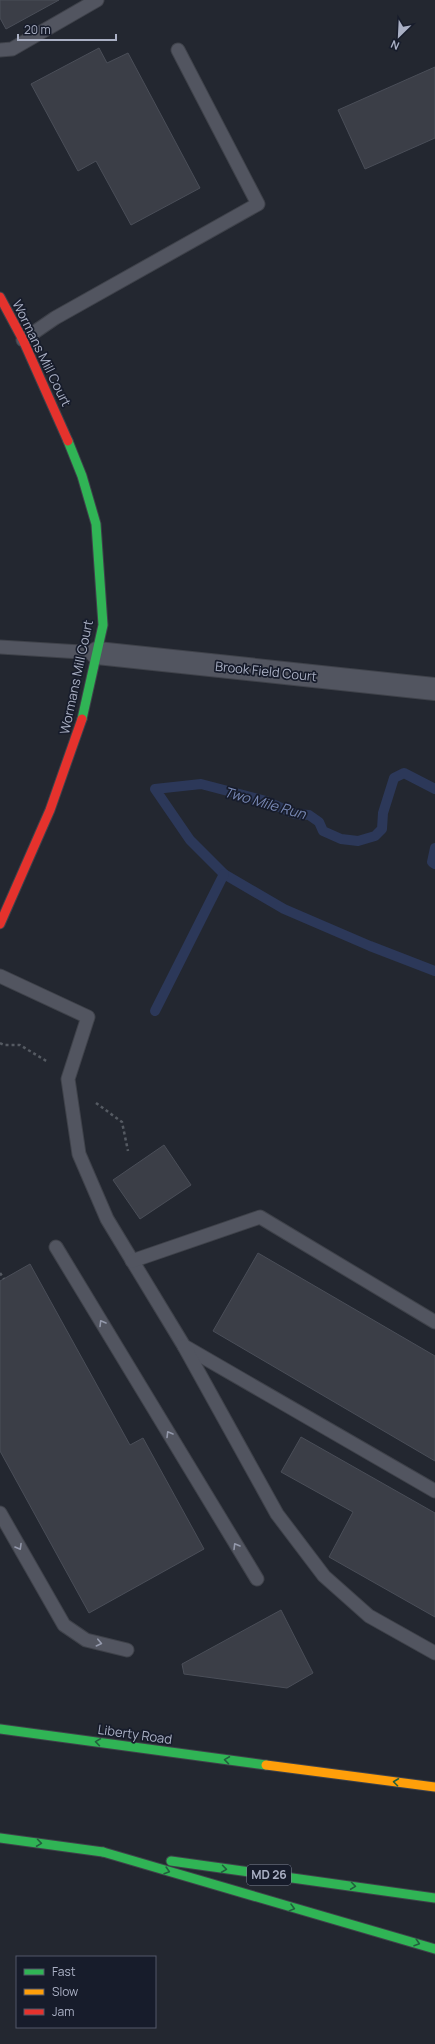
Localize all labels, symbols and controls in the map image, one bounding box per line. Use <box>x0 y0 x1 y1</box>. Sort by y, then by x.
scale bar <box>18 16 116 42</box>
north arrow <box>379 16 419 56</box>
text: 20 m <box>24 21 51 38</box>
text: N <box>388 37 401 54</box>
street label: Wormans Mill Court <box>8 297 76 409</box>
street label: Wormans Mill Court <box>55 618 97 736</box>
street label: Brook Field Court <box>214 657 318 685</box>
water label: Two Mile Run <box>222 782 309 823</box>
one-way arrow <box>100 1320 107 1327</box>
one-way arrow <box>167 1431 174 1438</box>
one-way arrow <box>15 1543 22 1550</box>
one-way arrow <box>234 1543 241 1550</box>
one-way arrow <box>96 1639 102 1647</box>
street label: Liberty Road <box>97 1720 173 1748</box>
one-way arrow <box>95 1738 101 1747</box>
one-way arrow <box>224 1756 230 1765</box>
one-way arrow <box>393 1778 399 1787</box>
one-way arrow <box>36 1838 42 1847</box>
one-way arrow <box>221 1864 228 1873</box>
road number: MD 26 <box>247 1865 291 1885</box>
one-way arrow <box>163 1866 170 1875</box>
one-way arrow <box>350 1881 356 1890</box>
one-way arrow <box>288 1903 295 1912</box>
one-way arrow <box>413 1938 420 1947</box>
legend <box>16 1956 156 2028</box>
text: Fast <box>52 1963 76 1980</box>
text: Slow <box>52 1983 78 2000</box>
text: Jam <box>52 2003 74 2020</box>

